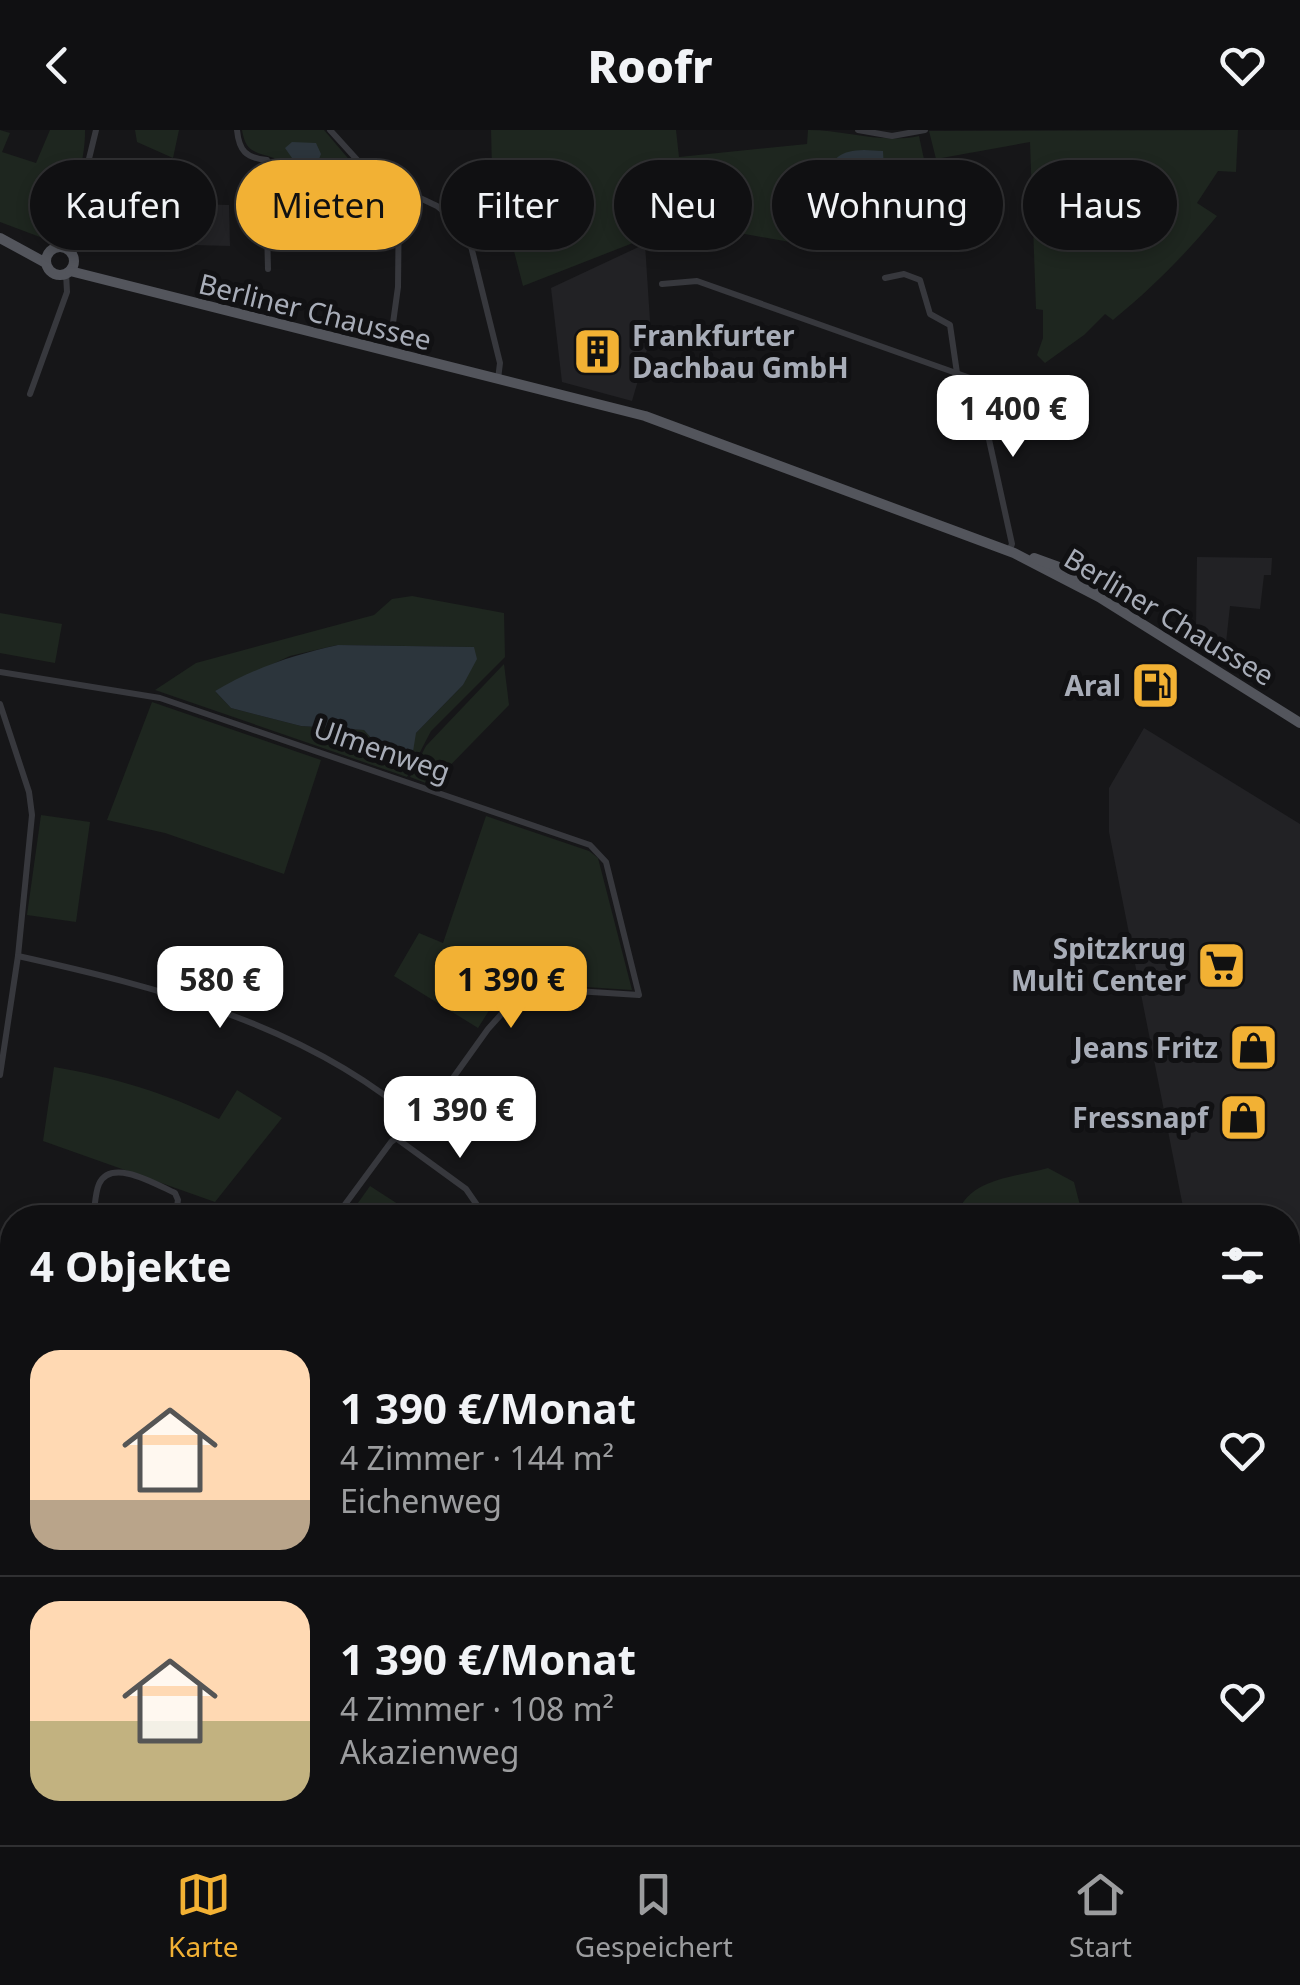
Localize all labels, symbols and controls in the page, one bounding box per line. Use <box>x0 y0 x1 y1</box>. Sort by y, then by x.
text: Roofr <box>587 35 713 96</box>
icon: back <box>30 38 85 93</box>
icon: heart <box>1215 38 1270 93</box>
chip: Kaufen <box>30 160 216 250</box>
chip: Mieten <box>236 160 421 250</box>
chip: Filter <box>441 160 594 250</box>
chip: Neu <box>614 160 752 250</box>
chip: Wohnung <box>772 160 1003 250</box>
chip: Haus <box>1023 160 1177 250</box>
street label: Berliner Chaussee <box>195 264 435 358</box>
place label: Frankfurter Dachbau GmbH <box>632 316 849 386</box>
building icon: Frankfurter Dachbau GmbH <box>571 326 623 378</box>
pin: 1 400 € <box>921 375 1105 460</box>
text: 1 400 € <box>959 386 1067 429</box>
street label: Berliner Chaussee <box>1058 538 1281 694</box>
fuel station icon: Aral <box>1130 660 1182 712</box>
place label: Aral <box>1065 666 1121 704</box>
street label: Ulmenweg <box>309 708 456 790</box>
place label: Spitzkrug Multi Center <box>1011 929 1186 999</box>
supermarket icon: Spitzkrug Multi Center <box>1195 939 1247 991</box>
pin: 580 € <box>150 946 290 1031</box>
pin: 1 390 € <box>419 946 603 1031</box>
text: 580 € <box>179 957 261 1000</box>
text: 1 390 € <box>457 957 565 1000</box>
shop icon: Jeans Fritz <box>1227 1022 1279 1074</box>
place label: Jeans Fritz <box>1070 1028 1218 1066</box>
pin: 1 390 € <box>368 1076 552 1161</box>
text: 1 390 € <box>406 1087 514 1130</box>
shop icon: Fressnapf <box>1217 1092 1269 1144</box>
place label: Fressnapf <box>1072 1098 1210 1136</box>
text: 4 Objekte <box>30 1237 232 1294</box>
icon: filters <box>1215 1238 1270 1293</box>
text: 1 390 €/Monat <box>340 1379 636 1436</box>
icon: home <box>110 1390 230 1510</box>
icon: heart <box>1215 1423 1270 1478</box>
text: 4 Zimmer · 144 m² <box>340 1436 614 1479</box>
text: Eichenweg <box>340 1479 502 1522</box>
text: 1 390 €/Monat <box>340 1630 636 1687</box>
icon: home <box>110 1641 230 1761</box>
icon: heart <box>1215 1674 1270 1729</box>
text: 4 Zimmer · 108 m² <box>340 1687 614 1730</box>
text: Akazienweg <box>340 1730 520 1773</box>
tab: Karte <box>168 1867 239 1965</box>
tab: Gespeichert <box>575 1867 733 1965</box>
tab: Start <box>1069 1867 1132 1965</box>

